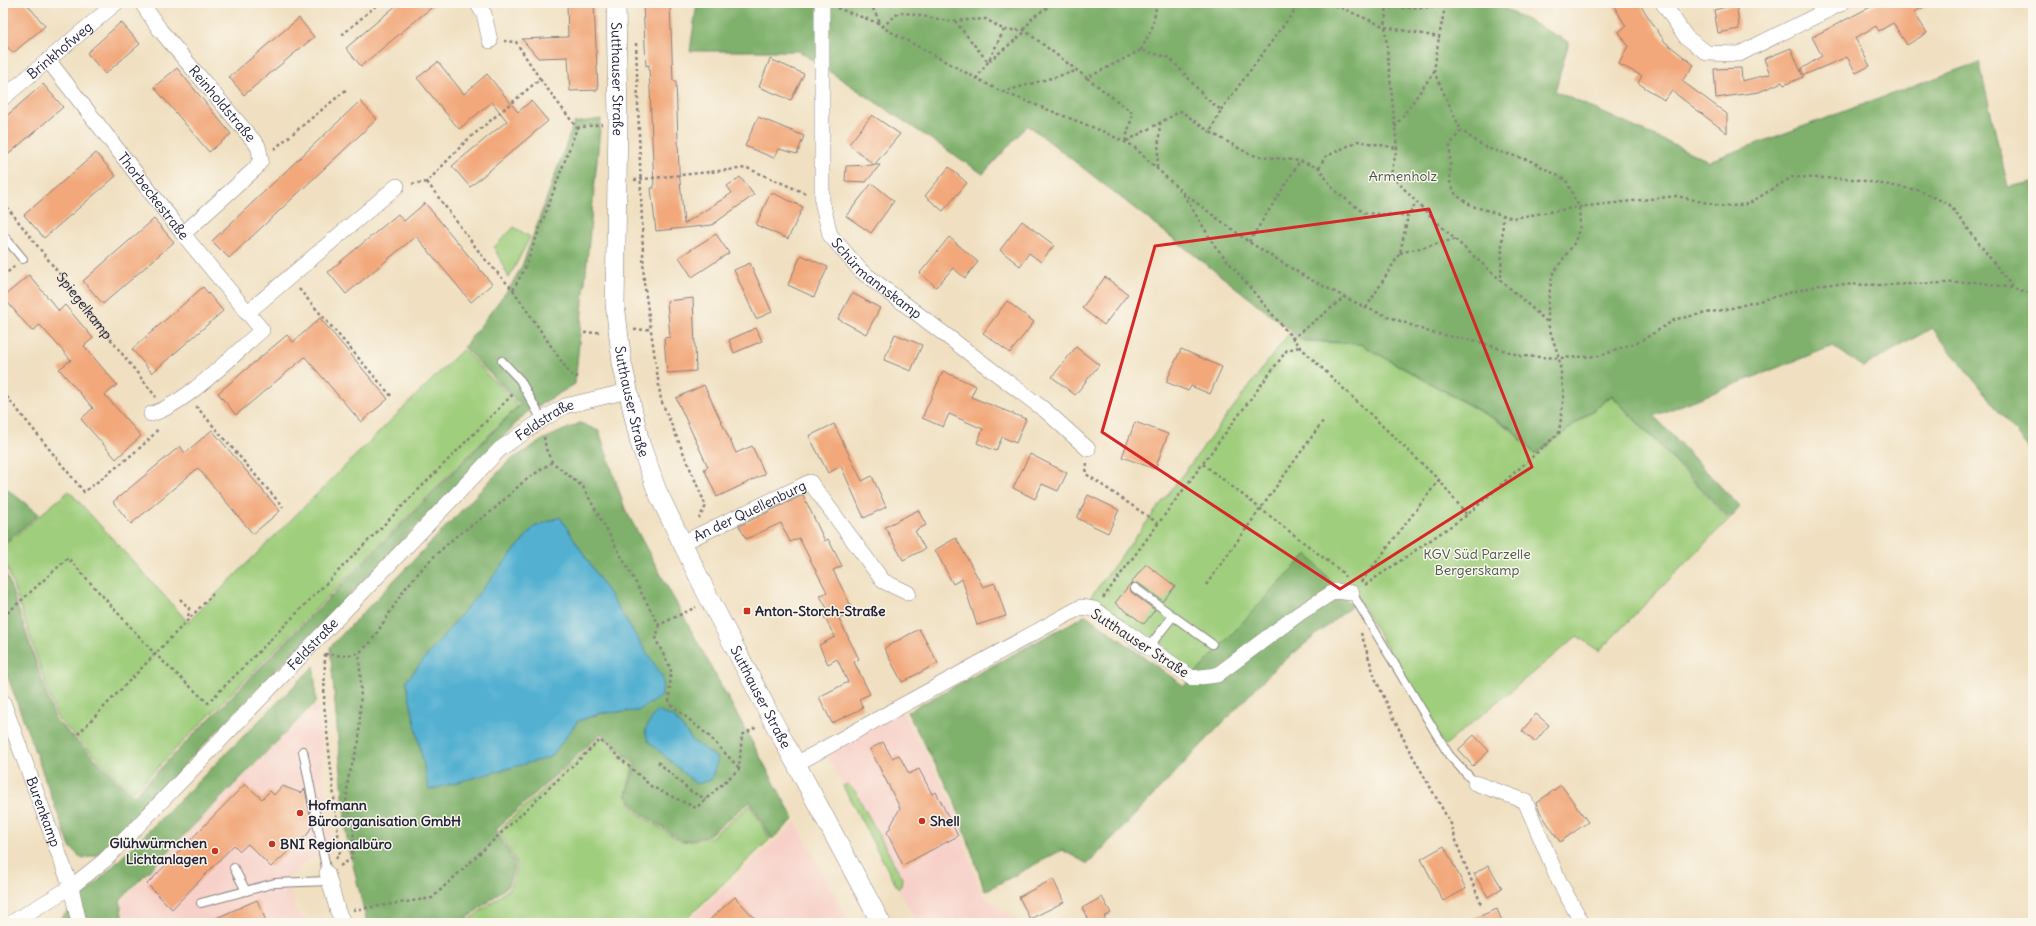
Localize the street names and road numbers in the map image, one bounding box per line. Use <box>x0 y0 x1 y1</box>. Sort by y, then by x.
street label: Brinkhofweg <box>23 18 96 83</box>
street label: Sutthauser Straße <box>607 22 627 136</box>
street label: Reinholdstraße <box>185 62 260 146</box>
street label: Thorbeckestraße <box>114 149 193 243</box>
street label: Schürmannskamp <box>827 234 926 323</box>
street label: Spiegelkamp <box>53 269 116 343</box>
street label: Sutthauser Straße <box>611 345 653 460</box>
street label: Feldstraße <box>512 395 575 445</box>
street label: An der Quellenburg <box>690 476 809 545</box>
street label: Sutthauser Straße <box>1087 605 1193 681</box>
street label: Feldstraße <box>283 614 342 674</box>
street label: Sutthauser Straße <box>726 643 795 752</box>
street label: Burenkamp <box>22 774 65 849</box>

